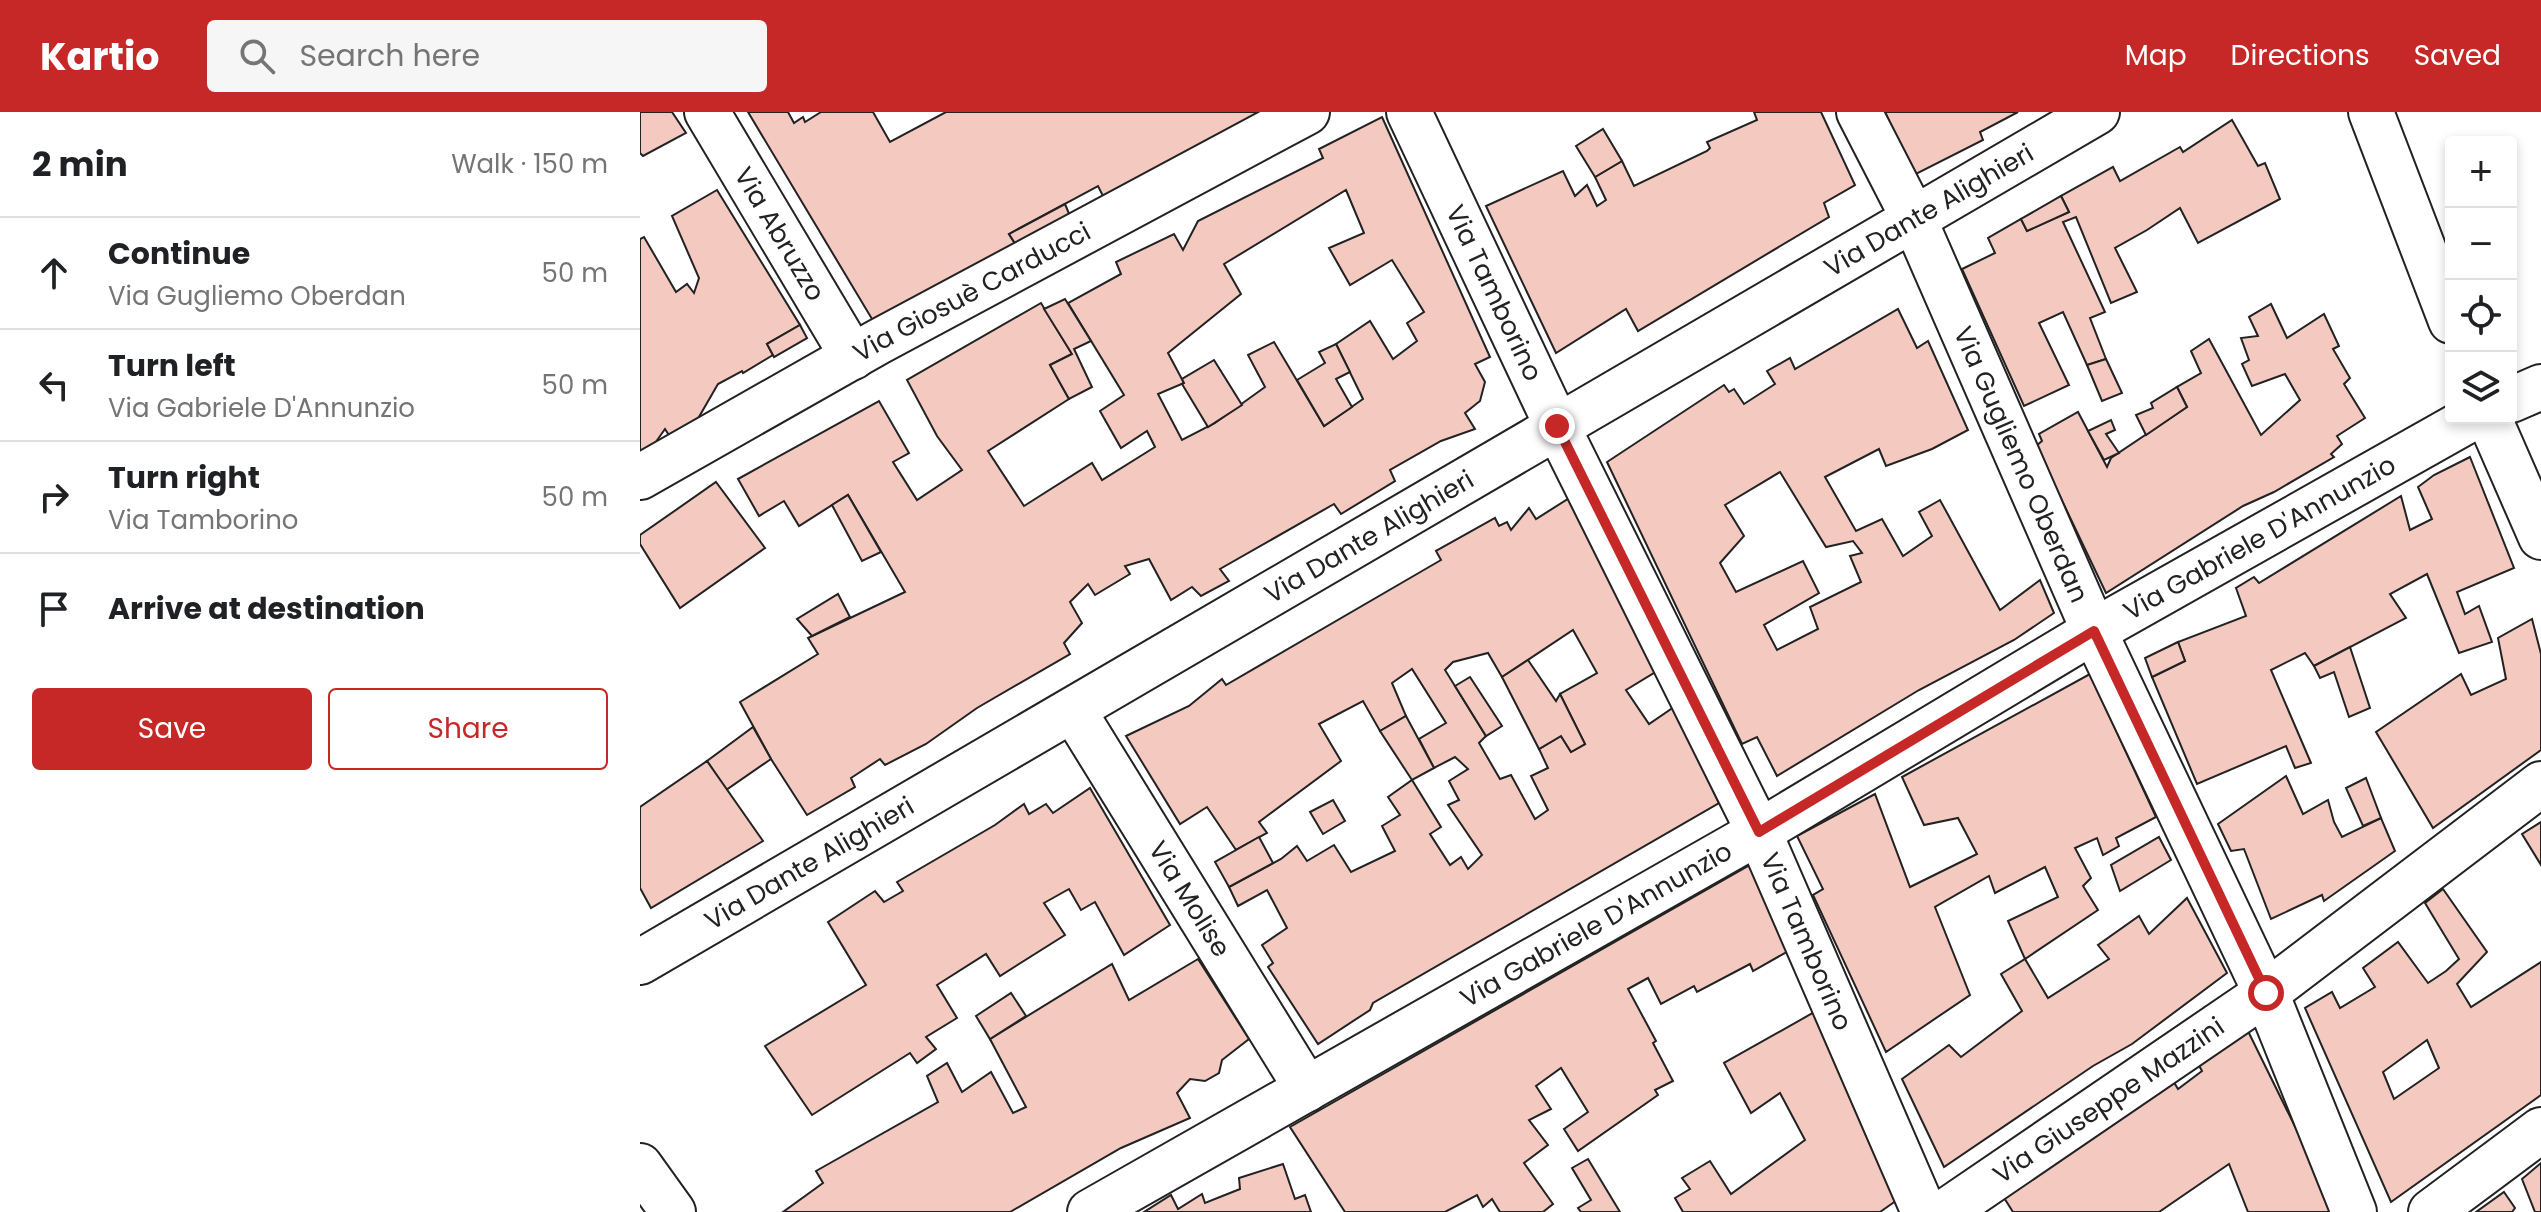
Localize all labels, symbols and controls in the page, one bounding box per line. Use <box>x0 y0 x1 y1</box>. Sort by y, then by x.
search box <box>207 20 767 92</box>
text: Kartio <box>40 30 159 83</box>
icon: search <box>235 34 279 78</box>
text: Search here <box>299 34 480 77</box>
text: Map <box>2125 36 2187 75</box>
text: Directions <box>2231 36 2370 75</box>
text: Saved <box>2414 36 2501 75</box>
street label: Via Dante Alighieri <box>1817 135 2040 285</box>
map controls <box>2445 136 2517 424</box>
button: + <box>2445 136 2517 208</box>
text: 2 min <box>32 140 128 188</box>
text: Walk · 150 m <box>451 146 608 182</box>
street label: Via Abruzzo <box>726 160 834 308</box>
street label: Via Tamborino <box>1437 199 1551 387</box>
button: − <box>2445 208 2517 280</box>
street label: Via Giosuè Carducci <box>847 213 1097 370</box>
text: Continue <box>108 232 250 275</box>
icon: ahead <box>32 251 76 295</box>
text: 50 m <box>542 255 608 291</box>
text: Via Gugliemo Oberdan <box>108 278 406 314</box>
button: locate <box>2445 280 2517 352</box>
street label: Via Gugliemo Oberdan <box>1945 321 2097 608</box>
text: Turn left <box>108 344 236 387</box>
button: layers <box>2445 352 2517 424</box>
icon: left <box>32 363 76 407</box>
text: 50 m <box>542 367 608 403</box>
text: Via Gabriele D'Annunzio <box>108 390 415 426</box>
route end <box>1539 408 1575 444</box>
street label: Via Gabriele D'Annunzio <box>2117 447 2402 629</box>
text: Turn right <box>108 456 260 499</box>
street label: Via Dante Alighieri <box>1258 461 1480 612</box>
icon: right <box>32 475 76 519</box>
text: 50 m <box>542 479 608 515</box>
text: Via Tamborino <box>108 502 299 538</box>
icon: arrive <box>32 587 76 631</box>
text: Arrive at destination <box>108 587 425 630</box>
button: Save <box>32 688 312 770</box>
button: Share <box>328 688 608 770</box>
street label: Via Dante Alighieri <box>698 788 921 938</box>
street label: Via Gabriele D'Annunzio <box>1454 833 1738 1016</box>
street label: Via Molise <box>1140 834 1239 964</box>
street label: Via Tamborino <box>1752 847 1861 1036</box>
route start <box>2248 975 2284 1011</box>
street label: Via Giuseppe Mazzini <box>1986 1009 2231 1192</box>

